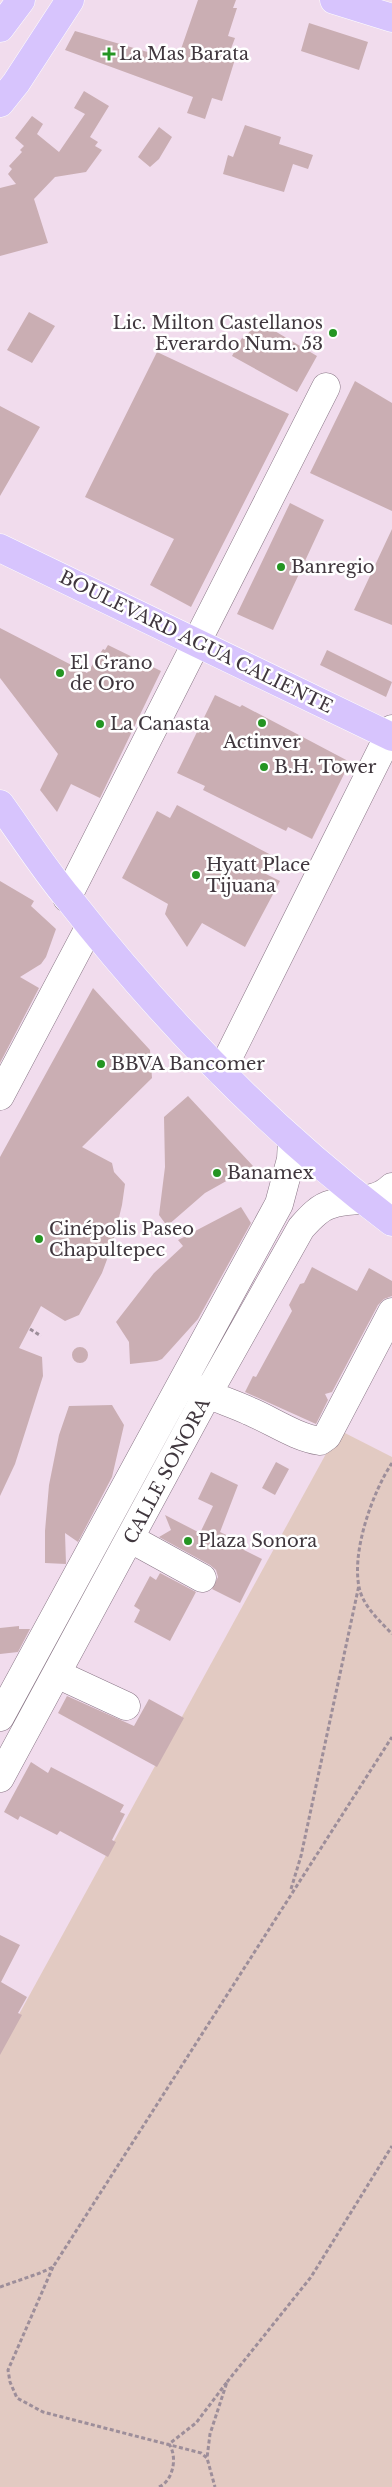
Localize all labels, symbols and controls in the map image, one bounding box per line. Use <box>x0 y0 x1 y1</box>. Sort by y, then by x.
place label: La Mas Barata <box>119 43 249 65</box>
marker: La Mas Barata <box>103 48 115 60</box>
place label: Lic. Milton Castellanos Everardo Num. 53 <box>113 312 323 355</box>
marker: Lic. Milton Castellanos Everardo Num. 53 <box>327 327 339 339</box>
place label: Banregio <box>291 556 375 578</box>
marker: Banregio <box>275 561 287 573</box>
street label: BOULEVARD AGUA CALIENTE <box>56 566 336 718</box>
place label: El Grano de Oro <box>70 652 152 695</box>
marker: El Grano de Oro <box>54 667 66 679</box>
place label: La Canasta <box>110 713 210 735</box>
marker: Actinver <box>256 717 268 729</box>
marker: La Canasta <box>94 718 106 730</box>
place label: Actinver <box>222 731 301 753</box>
place label: B.H. Tower <box>274 756 377 778</box>
marker: B.H. Tower <box>258 761 270 773</box>
place label: Hyatt Place Tijuana <box>206 854 310 897</box>
marker: Hyatt Place Tijuana <box>190 869 202 881</box>
place label: BBVA Bancomer <box>111 1053 265 1075</box>
marker: BBVA Bancomer <box>95 1058 107 1070</box>
place label: Banamex <box>227 1162 314 1184</box>
marker: Banamex <box>211 1167 223 1179</box>
place label: Cinépolis Paseo Chapultepec <box>49 1218 194 1261</box>
marker: Cinépolis Paseo Chapultepec <box>33 1233 45 1245</box>
street label: CALLE SONORA <box>119 1393 215 1548</box>
place label: Plaza Sonora <box>198 1530 317 1552</box>
marker: Plaza Sonora <box>182 1535 194 1547</box>

